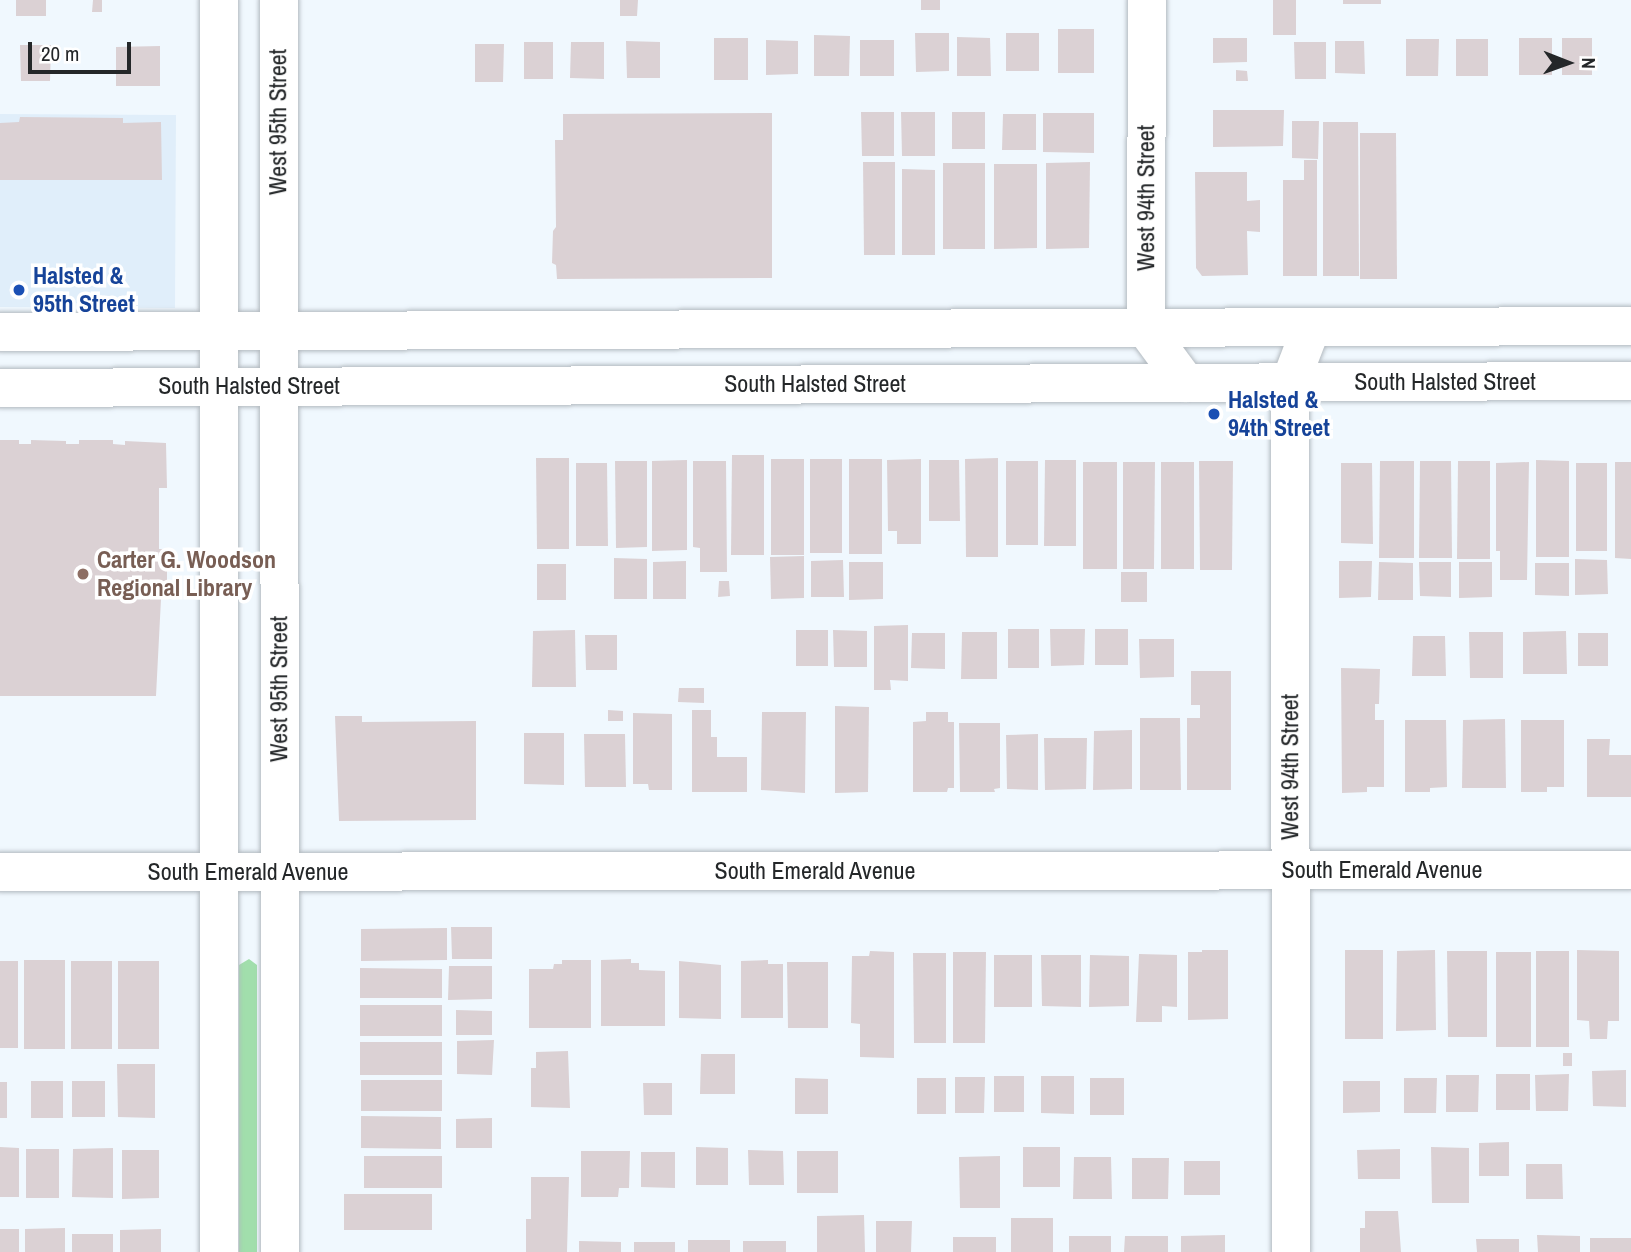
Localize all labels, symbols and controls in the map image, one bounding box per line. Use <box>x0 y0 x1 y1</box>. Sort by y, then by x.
scale bar <box>32 28 135 72</box>
north arrow <box>1533 28 1603 98</box>
text: 20 m <box>41 39 79 68</box>
street label: West 95th Street <box>264 49 292 195</box>
text: N <box>1576 58 1602 69</box>
street label: West 94th Street <box>1132 125 1160 271</box>
place label: Halsted & 95th Street <box>33 262 135 318</box>
marker: Halsted & 95th Street <box>11 282 27 298</box>
street label: South Halsted Street <box>1354 368 1536 396</box>
street label: South Halsted Street <box>724 370 906 398</box>
street label: South Halsted Street <box>158 372 340 400</box>
place label: Halsted & 94th Street <box>1228 386 1330 442</box>
marker: Halsted & 94th Street <box>1206 406 1222 422</box>
place label: Carter G. Woodson Regional Library <box>97 546 276 602</box>
marker: Carter G. Woodson Regional Library <box>75 566 91 582</box>
street label: West 95th Street <box>265 616 293 762</box>
street label: West 94th Street <box>1276 694 1304 840</box>
street label: South Emerald Avenue <box>1281 856 1483 884</box>
street label: South Emerald Avenue <box>714 857 916 885</box>
street label: South Emerald Avenue <box>147 858 349 886</box>

